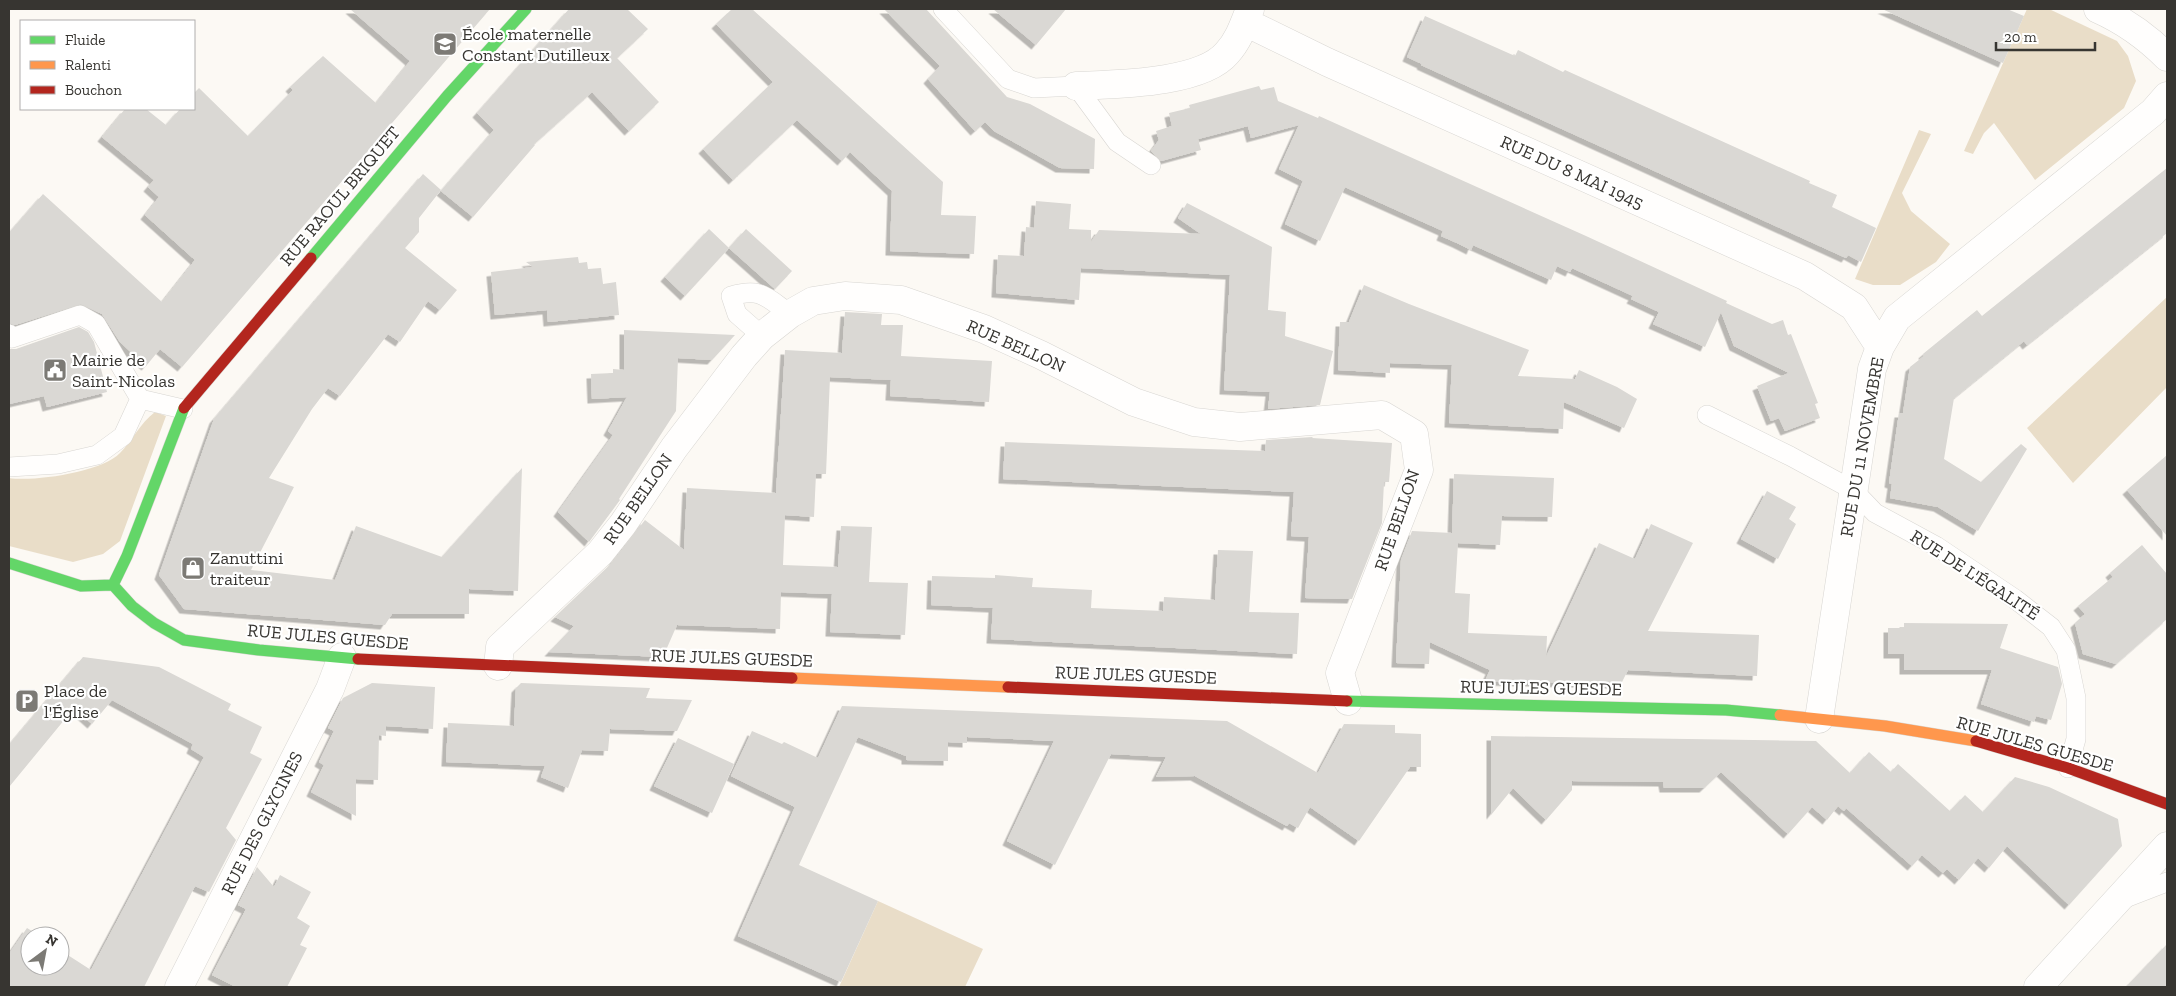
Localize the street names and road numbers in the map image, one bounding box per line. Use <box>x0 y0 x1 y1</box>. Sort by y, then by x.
street label: RUE RAOUL BRIQUET <box>275 122 405 270</box>
street label: RUE DU 8 MAI 1945 <box>1497 131 1647 213</box>
street label: RUE BELLON <box>963 314 1069 378</box>
street label: RUE DU 11 NOVEMBRE <box>1835 355 1889 539</box>
street label: RUE BELLON <box>599 449 677 549</box>
street label: RUE BELLON <box>1369 466 1425 574</box>
street label: RUE DE L'ÉGALITÉ <box>1906 525 2044 625</box>
street label: RUE JULES GUESDE <box>246 619 410 655</box>
street label: RUE JULES GUESDE <box>651 644 813 672</box>
street label: RUE JULES GUESDE <box>1055 661 1217 689</box>
street label: RUE JULES GUESDE <box>1460 676 1622 700</box>
street label: RUE JULES GUESDE <box>1954 711 2116 777</box>
street label: RUE DES GLYCINES <box>216 748 308 898</box>

